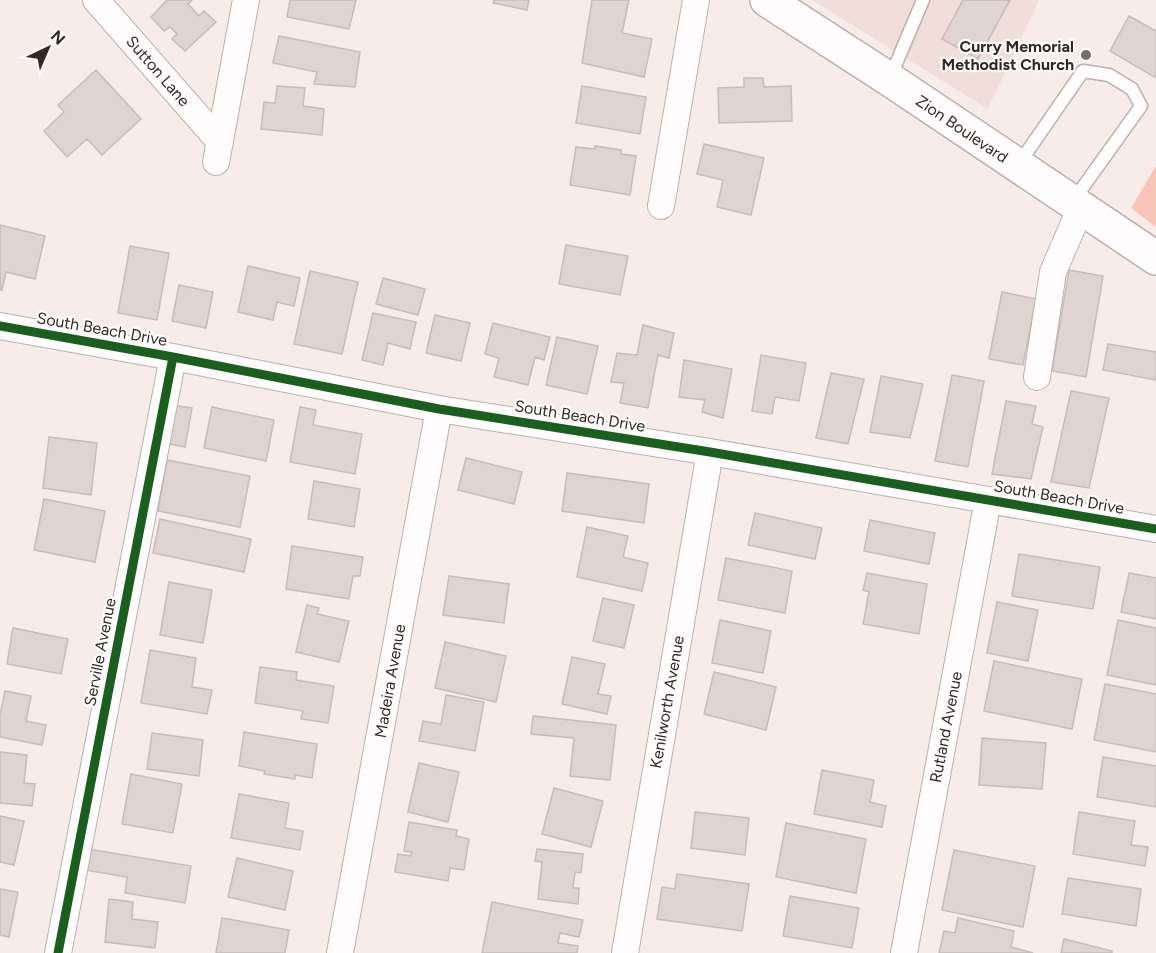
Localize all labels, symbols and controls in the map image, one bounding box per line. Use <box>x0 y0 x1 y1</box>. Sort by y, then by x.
north arrow <box>18 18 78 78</box>
text: N <box>47 26 69 49</box>
street label: Sutton Lane <box>122 32 194 110</box>
place label: Curry Memorial Methodist Church <box>941 37 1074 74</box>
marker: Curry Memorial Methodist Church <box>1079 48 1093 62</box>
street label: Zion Boulevard <box>912 91 1012 167</box>
street label: South Beach Drive <box>35 308 169 350</box>
street label: South Beach Drive <box>513 396 647 436</box>
street label: South Beach Drive <box>992 476 1126 518</box>
street label: Serville Avenue <box>80 596 120 708</box>
street label: Madeira Avenue <box>371 622 409 739</box>
street label: Kenilworth Avenue <box>646 634 688 770</box>
street label: Rutland Avenue <box>926 669 966 784</box>

